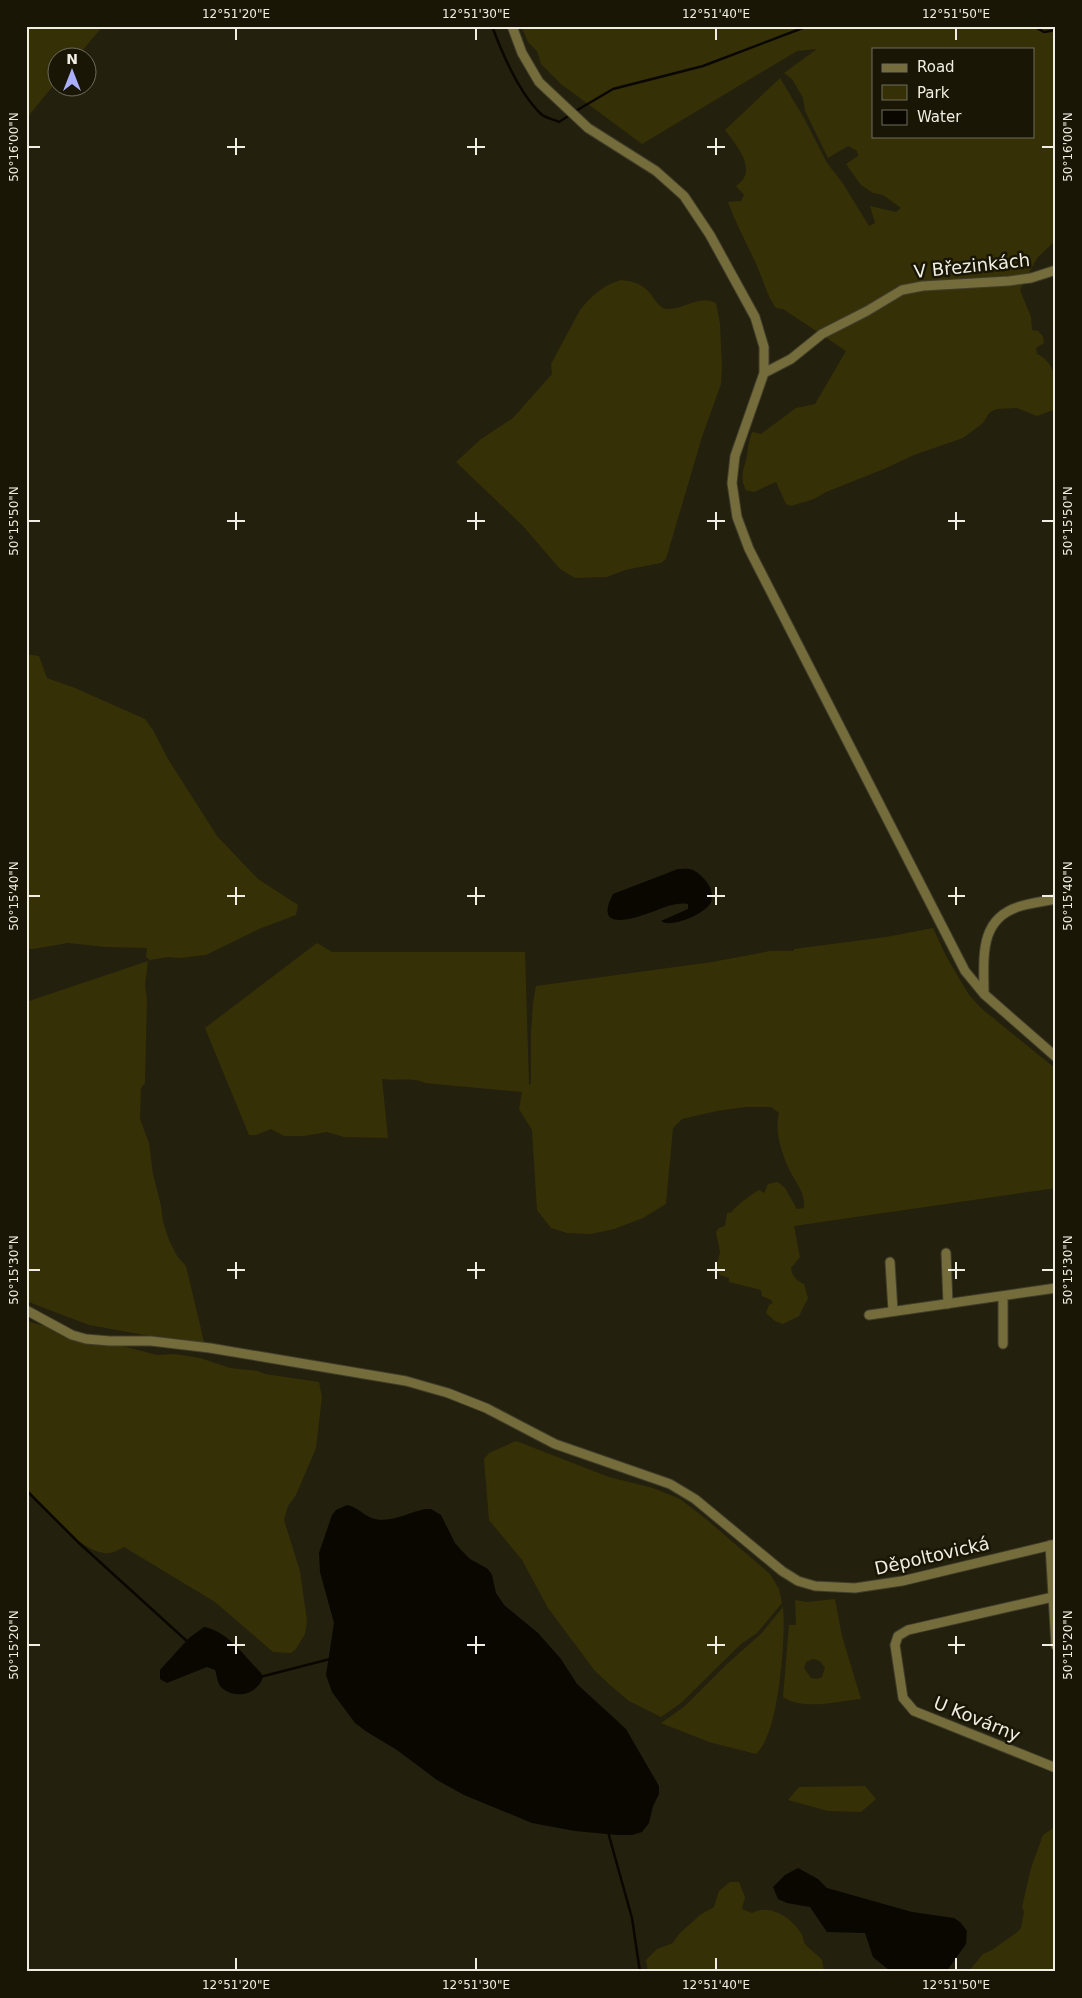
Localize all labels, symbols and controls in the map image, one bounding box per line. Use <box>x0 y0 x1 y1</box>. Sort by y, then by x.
text: 12°51'20"E <box>202 7 270 21</box>
text: 12°51'30"E <box>442 7 510 21</box>
text: 12°51'40"E <box>682 7 750 21</box>
text: 12°51'50"E <box>922 7 990 21</box>
north arrow <box>48 48 98 98</box>
legend <box>872 48 1034 138</box>
text: N <box>66 51 78 67</box>
text: Road <box>917 58 955 76</box>
text: Park <box>917 84 950 102</box>
text: Water <box>917 108 962 126</box>
text: 50°16'00"N <box>7 112 21 182</box>
text: 50°16'00"N <box>1061 112 1075 182</box>
street label: V Březinkách <box>913 249 1031 282</box>
text: 50°15'50"N <box>7 486 21 556</box>
text: 50°15'50"N <box>1061 486 1075 556</box>
text: 50°15'40"N <box>7 861 21 931</box>
text: 50°15'40"N <box>1061 861 1075 931</box>
text: 50°15'30"N <box>7 1235 21 1305</box>
text: 50°15'30"N <box>1061 1235 1075 1305</box>
street label: Děpoltovická <box>872 1532 991 1579</box>
text: 50°15'20"N <box>7 1610 21 1680</box>
text: 50°15'20"N <box>1061 1610 1075 1680</box>
street label: U Kovárny <box>931 1692 1024 1746</box>
text: 12°51'20"E <box>202 1978 270 1992</box>
text: 12°51'30"E <box>442 1978 510 1992</box>
text: 12°51'40"E <box>682 1978 750 1992</box>
text: 12°51'50"E <box>922 1978 990 1992</box>

